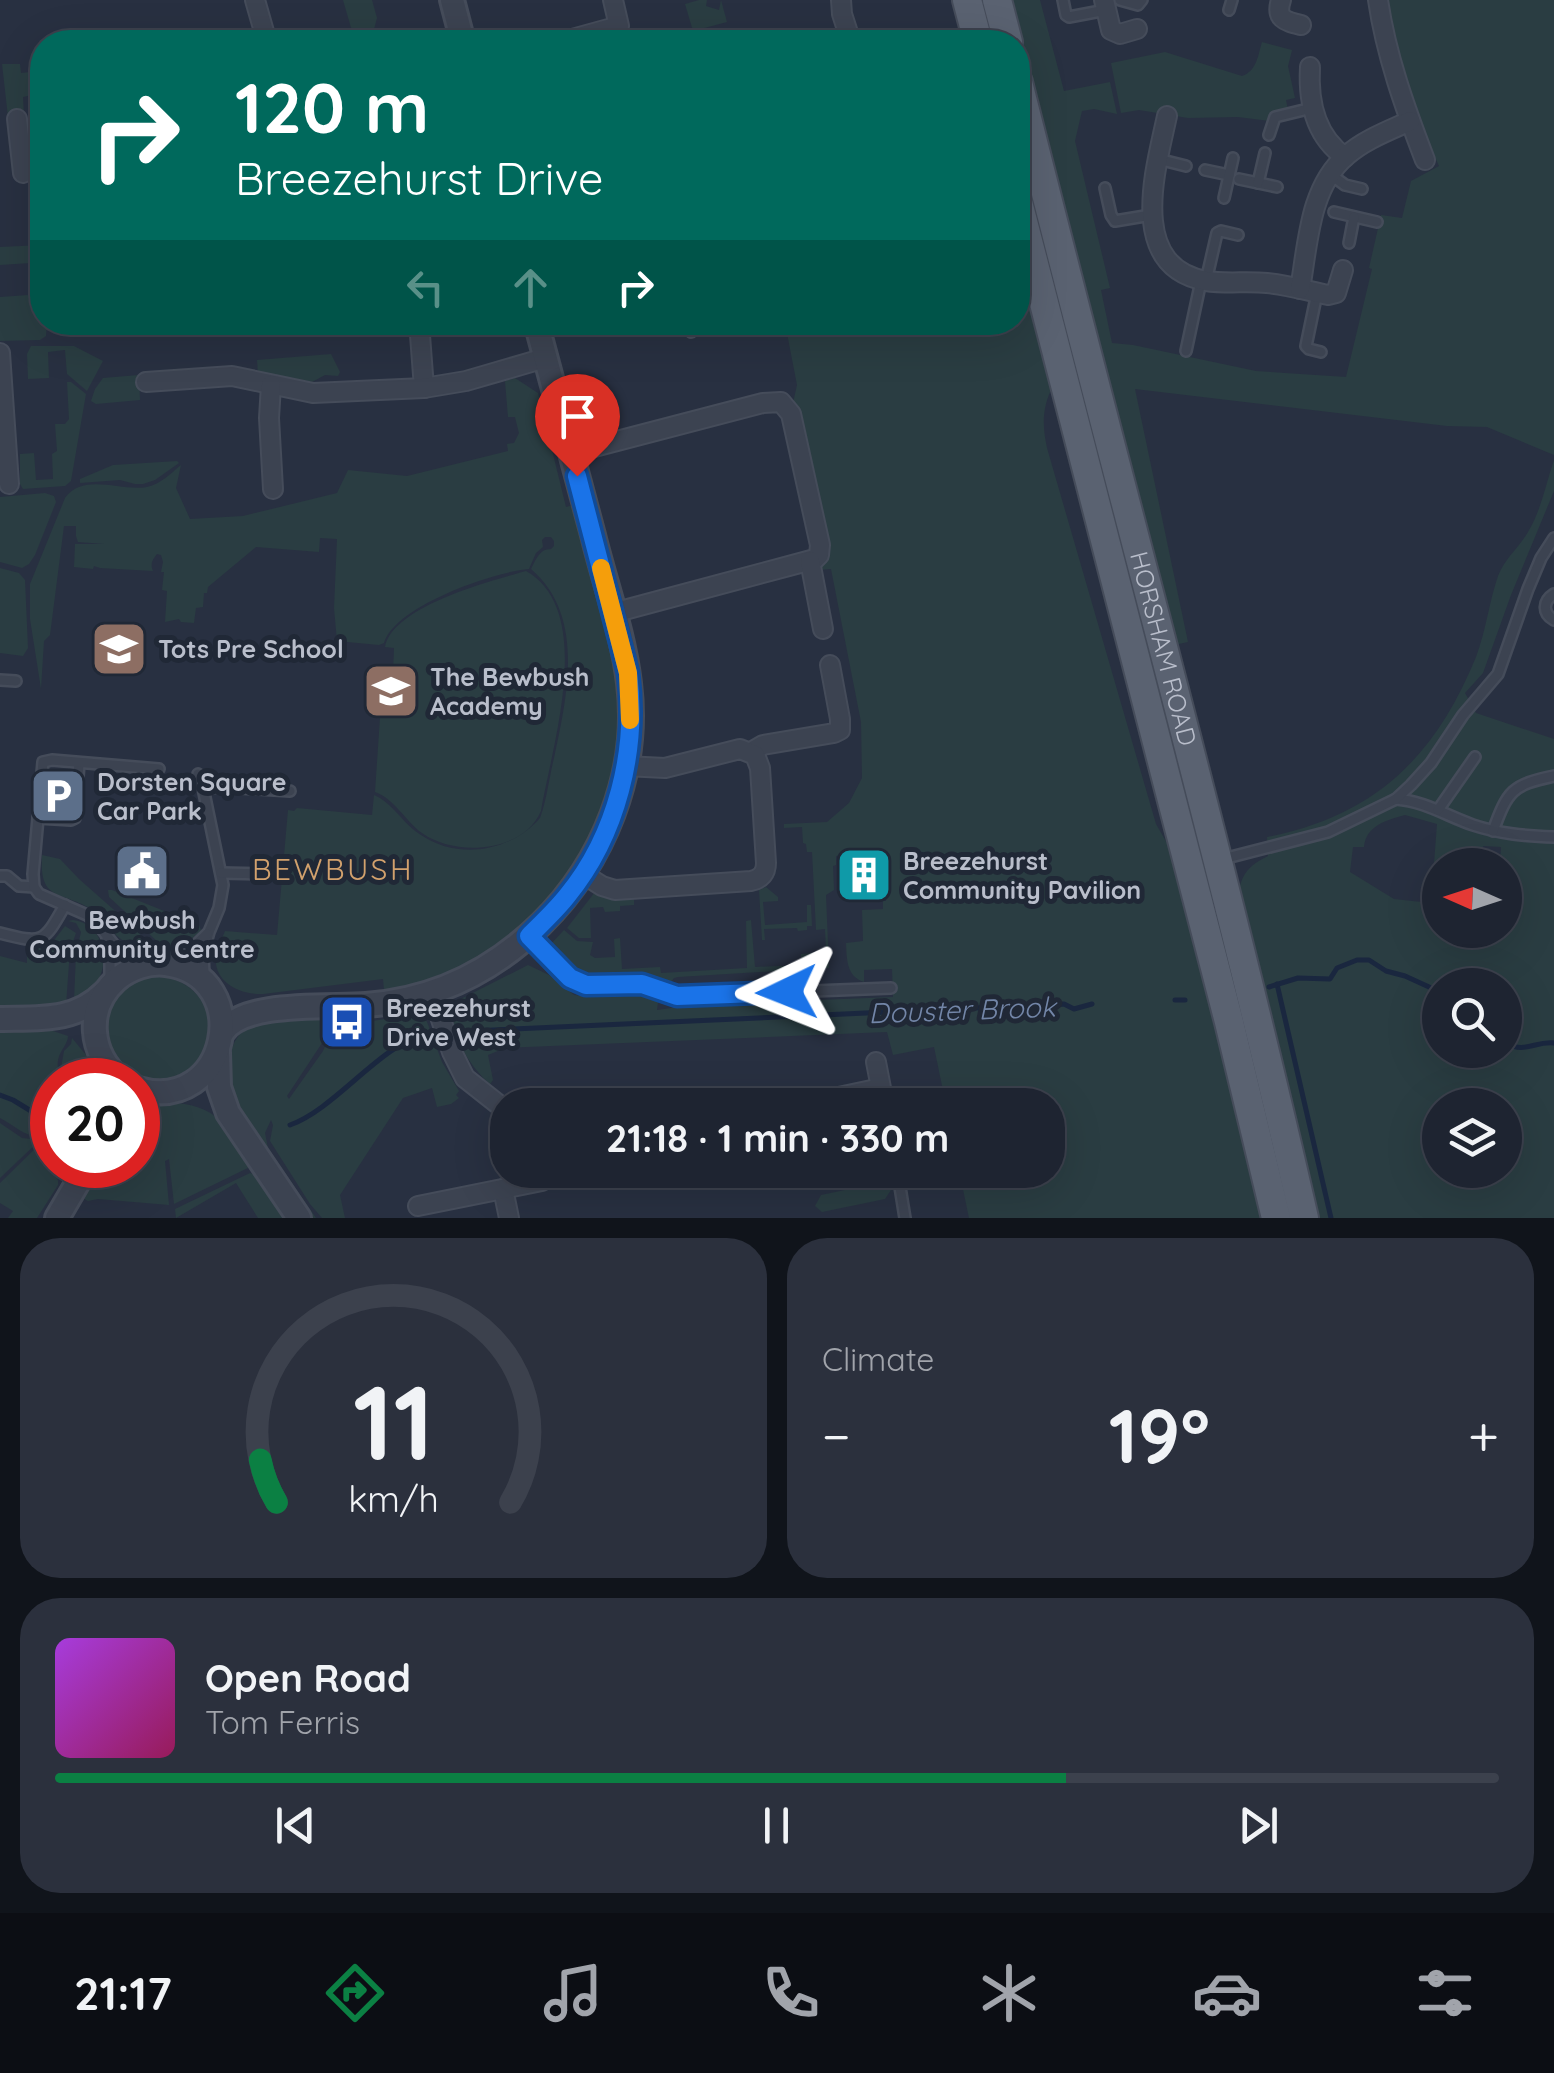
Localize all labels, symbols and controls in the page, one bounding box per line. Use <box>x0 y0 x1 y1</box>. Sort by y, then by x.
text: 120 m <box>235 63 429 151</box>
icon: right <box>70 70 200 200</box>
text: Breezehurst Drive <box>235 150 603 206</box>
icon: left <box>398 260 453 315</box>
icon: ahead <box>503 260 558 315</box>
icon: right <box>608 260 663 315</box>
pin <box>535 374 620 477</box>
icon: arrive <box>550 389 605 444</box>
street label: HORSHAM ROAD <box>1124 548 1204 749</box>
school or university icon: Tots Pre School <box>89 619 149 679</box>
place label: Tots Pre School <box>158 633 344 664</box>
school or university icon: The Bewbush Academy <box>361 661 421 721</box>
place label: The Bewbush Academy <box>430 661 589 721</box>
parking icon: Dorsten Square Car Park <box>28 766 88 826</box>
place label: Dorsten Square Car Park <box>97 766 286 826</box>
public building icon: Bewbush Community Centre <box>112 841 172 901</box>
building icon: Breezehurst Community Pavilion <box>834 845 894 905</box>
place label: Breezehurst Community Pavilion <box>903 845 1141 905</box>
north arrow <box>1422 848 1522 948</box>
map controls <box>1422 848 1522 1188</box>
district label: BEWBUSH <box>252 850 414 888</box>
place label: Bewbush Community Centre <box>29 904 255 964</box>
position arrow <box>735 940 839 1044</box>
button: search <box>1422 968 1522 1068</box>
water label: Douster Brook <box>868 989 1059 1030</box>
bus stop icon: Breezehurst Drive West <box>317 992 377 1052</box>
place label: Breezehurst Drive West <box>386 992 531 1052</box>
speed limit sign: 20 <box>30 1058 160 1188</box>
button: layers <box>1422 1088 1522 1188</box>
text: 21:18 · 1 min · 330 m <box>606 1114 949 1162</box>
text: Climate <box>822 1339 934 1379</box>
text: 11 <box>353 1356 434 1486</box>
text: 19° <box>1109 1388 1210 1482</box>
text: − <box>822 1401 851 1470</box>
text: + <box>1468 1401 1499 1470</box>
text: km/h <box>348 1476 439 1521</box>
text: Open Road <box>205 1654 411 1702</box>
text: Tom Ferris <box>205 1702 360 1742</box>
icon: previous <box>268 1798 323 1853</box>
icon: pause <box>749 1798 804 1853</box>
icon: next <box>1231 1798 1286 1853</box>
icon: directions <box>320 1958 390 2028</box>
icon: music <box>538 1958 608 2028</box>
icon: phone <box>756 1958 826 2028</box>
icon: climate <box>974 1958 1044 2028</box>
icon: car <box>1192 1958 1262 2028</box>
icon: filters <box>1410 1958 1480 2028</box>
text: 21:17 <box>74 1965 172 2021</box>

